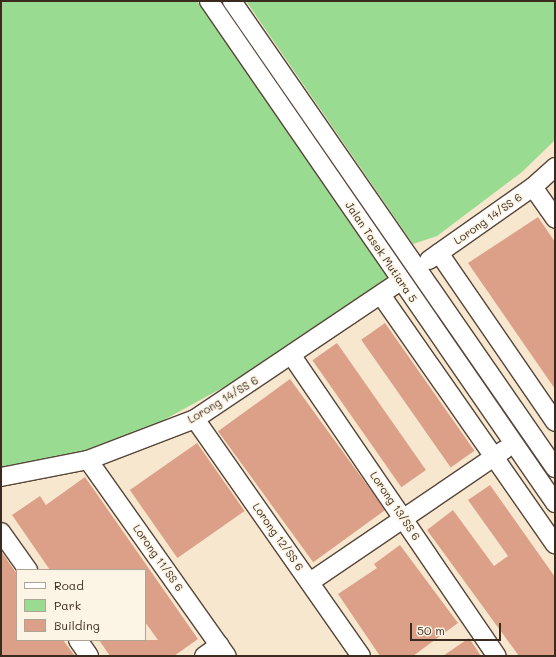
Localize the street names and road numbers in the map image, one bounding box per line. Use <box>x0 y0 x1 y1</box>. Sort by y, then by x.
street label: Lorong 14/SS 6 <box>451 191 525 247</box>
street label: Jalan Tasek Mutiara 5 <box>342 199 420 305</box>
street label: Lorong 14/SS 6 <box>185 374 261 426</box>
street label: Lorong 13/SS 6 <box>367 469 423 543</box>
street label: Lorong 12/SS 6 <box>250 501 306 573</box>
street label: Lorong 11/SS 6 <box>130 522 186 594</box>

